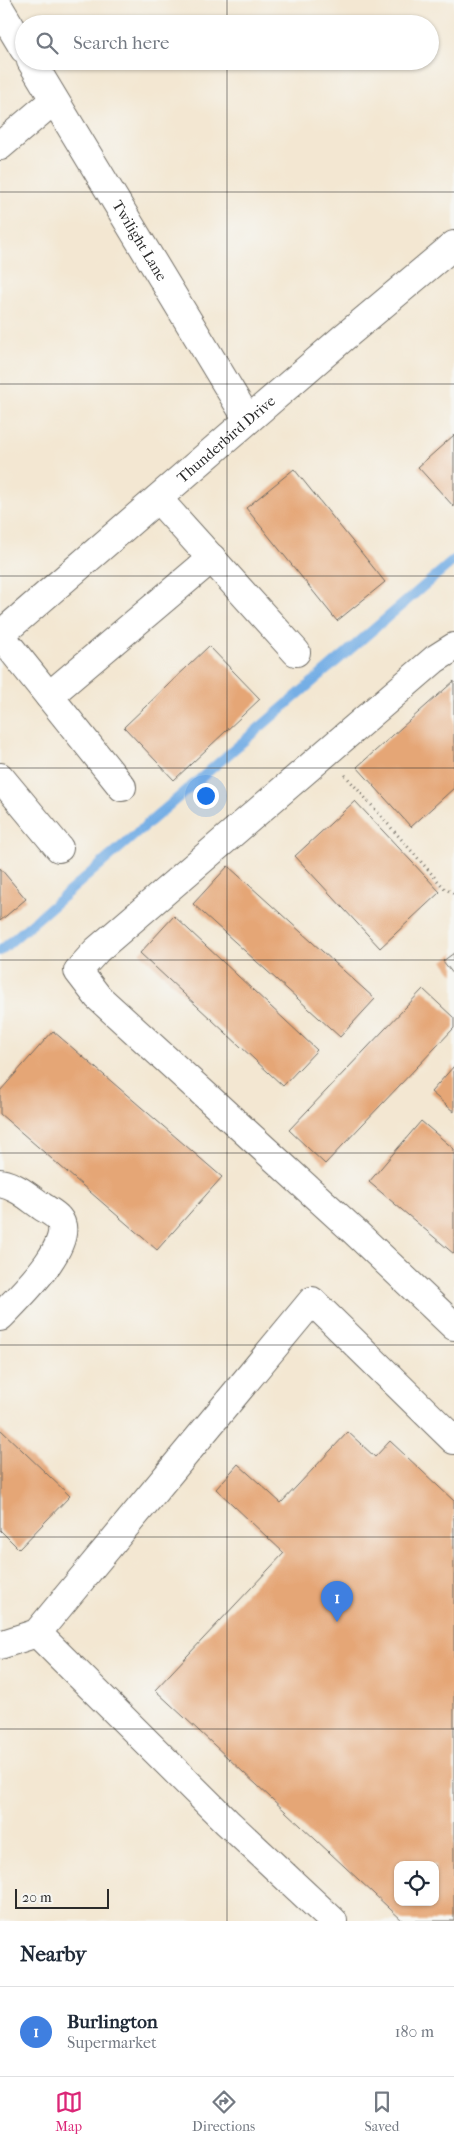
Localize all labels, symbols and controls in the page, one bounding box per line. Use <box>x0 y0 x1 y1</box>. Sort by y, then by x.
search box <box>15 15 439 70</box>
icon: search <box>33 29 61 57</box>
text: Search here <box>73 32 169 54</box>
street label: Twilight Lane <box>108 197 171 285</box>
street label: Thunderbird Drive <box>173 391 279 487</box>
your location <box>193 783 219 809</box>
pin: 1 <box>321 1581 353 1622</box>
map controls <box>394 1861 439 1906</box>
button: locate <box>394 1861 439 1906</box>
scale bar <box>15 1886 109 1909</box>
text: 20 m <box>22 1889 52 1906</box>
text: Nearby <box>20 1942 86 1966</box>
text: Burlington <box>67 2011 158 2033</box>
text: 1 <box>33 2022 39 2041</box>
text: 180 m <box>395 2022 434 2041</box>
text: Supermarket <box>67 2033 157 2052</box>
tab: Map <box>55 2088 83 2135</box>
tab: Directions <box>192 2088 255 2135</box>
tab: Saved <box>365 2088 399 2135</box>

